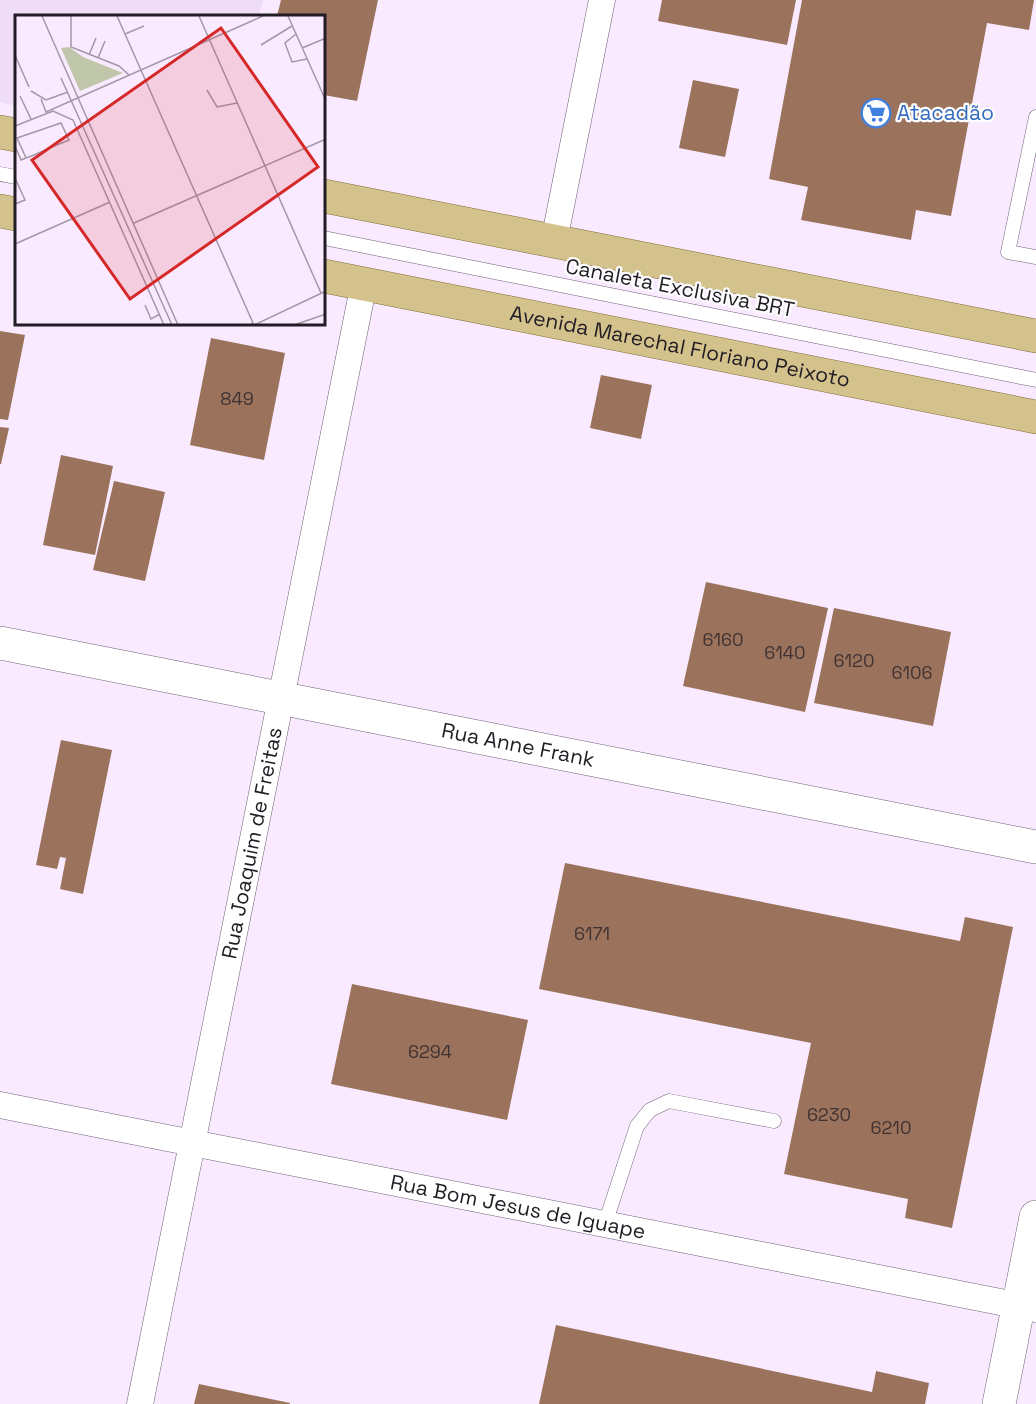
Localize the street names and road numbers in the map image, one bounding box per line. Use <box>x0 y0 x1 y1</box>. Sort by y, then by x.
street label: Canaleta Exclusiva BRT <box>563 252 797 323</box>
street label: Avenida Marechal Floriano Peixoto <box>508 299 853 393</box>
street label: Rua Anne Frank <box>439 716 597 773</box>
street label: Rua Joaquim de Freitas <box>215 725 288 961</box>
street label: Rua Bom Jesus de Iguape <box>388 1168 648 1245</box>

